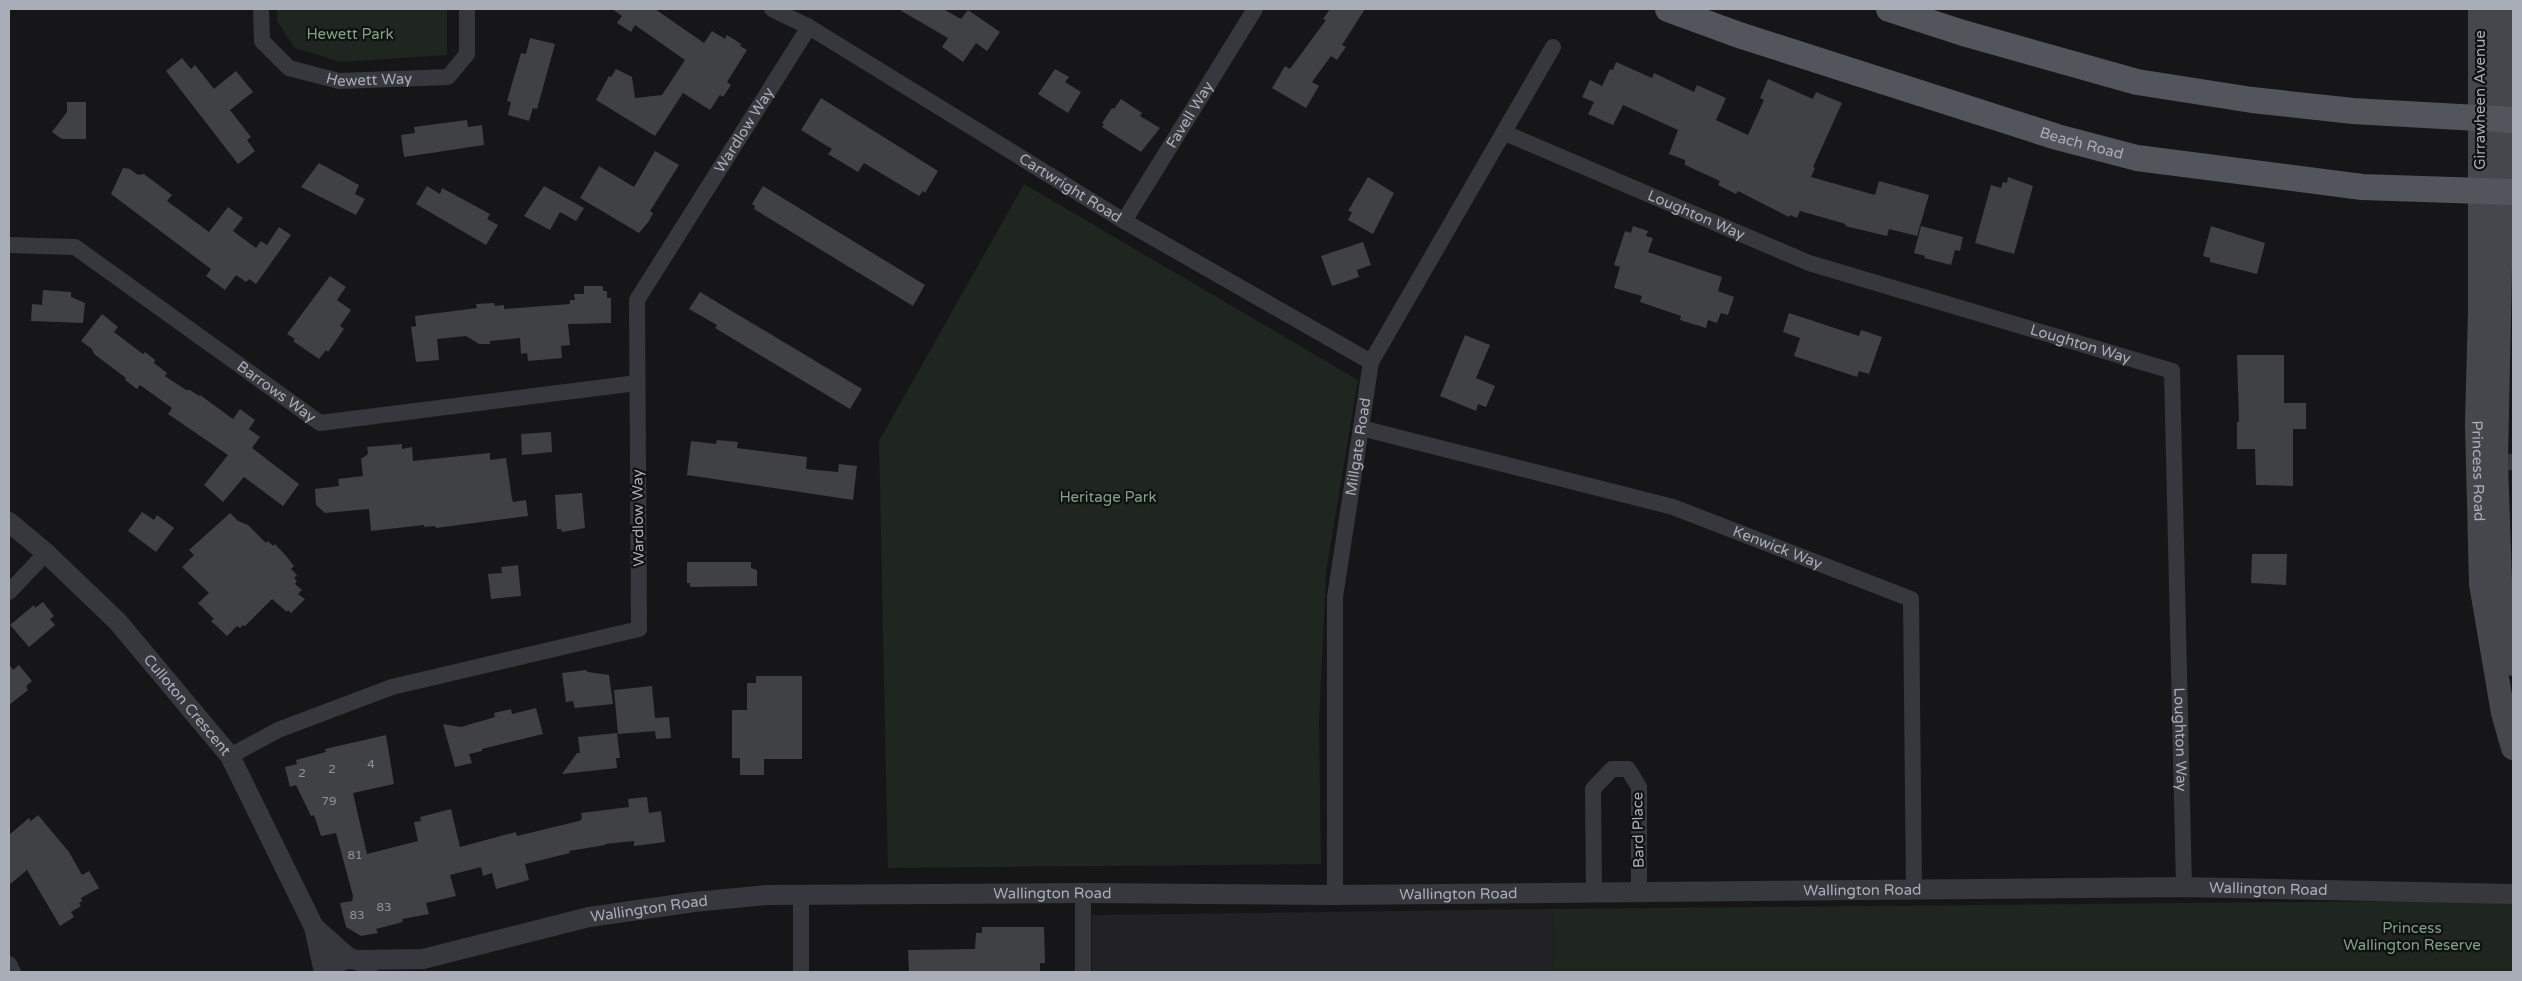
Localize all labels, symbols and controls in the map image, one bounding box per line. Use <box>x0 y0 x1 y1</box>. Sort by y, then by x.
park label: Hewett Park <box>306 25 394 43</box>
street label: Girrawheen Avenue <box>2471 30 2489 170</box>
street label: Hewett Way <box>324 69 412 90</box>
street label: Favell Way <box>1162 78 1217 151</box>
street label: Wardlow Way <box>710 84 778 176</box>
street label: Beach Road <box>2038 123 2125 163</box>
street label: Cartwright Road <box>1016 149 1125 226</box>
street label: Loughton Way <box>1645 186 1748 244</box>
street label: Loughton Way <box>2028 320 2133 367</box>
street label: Barrows Way <box>233 357 319 426</box>
street label: Millgate Road <box>1342 396 1374 497</box>
street label: Princess Road <box>2468 420 2488 522</box>
street label: Wardlow Way <box>628 469 648 567</box>
park label: Heritage Park <box>1059 488 1157 506</box>
street label: Kenwick Way <box>1730 522 1825 573</box>
street label: Culloton Crescent <box>140 651 235 759</box>
street label: Loughton Way <box>2170 687 2191 792</box>
house number: 4 <box>367 757 375 771</box>
house number: 2 <box>328 762 336 776</box>
house number: 2 <box>298 766 306 780</box>
street label: Bard Place <box>1628 792 1648 868</box>
house number: 79 <box>321 794 337 808</box>
house number: 81 <box>347 848 363 862</box>
street label: Wallington Road <box>2209 879 2328 899</box>
street label: Wallington Road <box>1803 880 1922 900</box>
street label: Wallington Road <box>993 884 1112 903</box>
street label: Wallington Road <box>1399 884 1518 903</box>
street label: Wallington Road <box>589 892 709 926</box>
house number: 83 <box>376 900 392 914</box>
house number: 83 <box>349 908 365 922</box>
park label: Princess Wallington Reserve <box>2343 919 2481 954</box>

